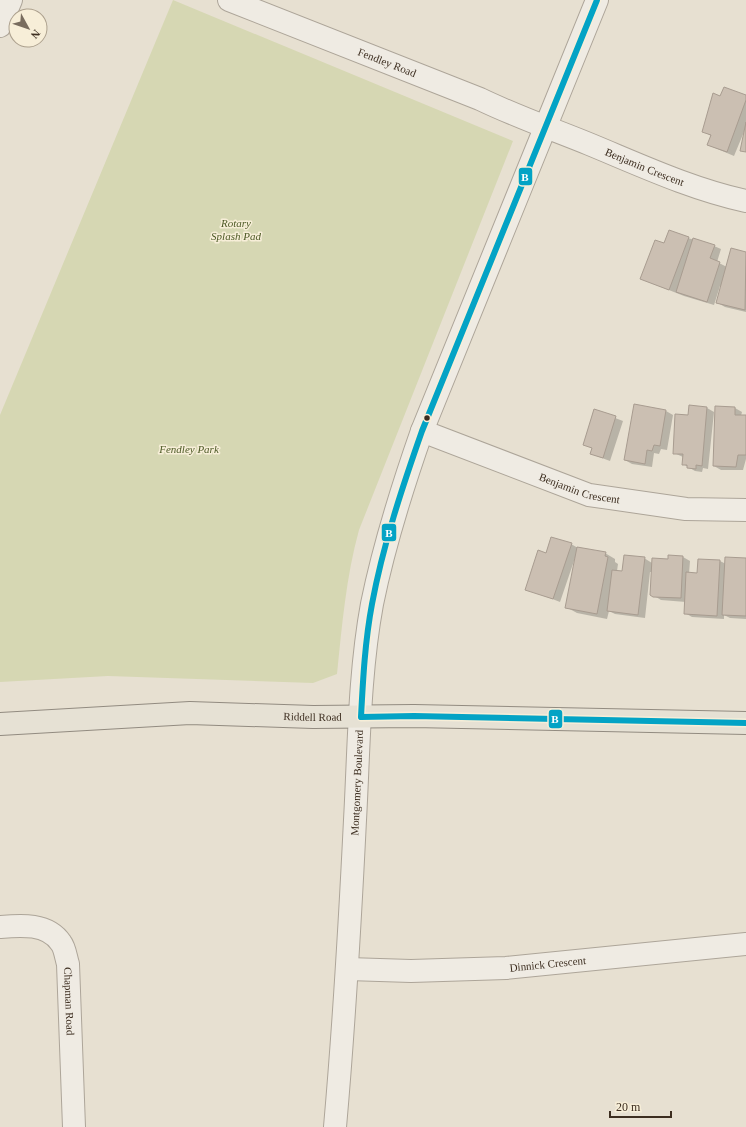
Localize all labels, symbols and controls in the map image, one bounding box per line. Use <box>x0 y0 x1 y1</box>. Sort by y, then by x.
north arrow <box>8 8 48 48</box>
text: N <box>28 28 43 41</box>
street label: Fendley Road <box>356 46 418 79</box>
street label: Benjamin Crescent <box>603 145 686 188</box>
line badge: B <box>518 167 533 186</box>
text: B <box>521 171 529 183</box>
park label: Rotary Splash Pad <box>211 217 261 242</box>
unlabelled marker <box>422 413 432 423</box>
park label: Fendley Park <box>158 443 220 455</box>
street label: Benjamin Crescent <box>537 470 621 505</box>
line badge: B <box>381 523 397 542</box>
text: B <box>385 527 393 539</box>
line badge: B <box>548 709 563 729</box>
street label: Riddell Road <box>283 710 342 723</box>
text: B <box>551 713 559 725</box>
street label: Montgomery Boulevard <box>348 729 365 836</box>
street label: Dinnick Crescent <box>509 954 586 974</box>
street label: Chapman Road <box>62 967 77 1036</box>
scale bar <box>610 1093 671 1119</box>
text: 20 m <box>616 1100 641 1114</box>

